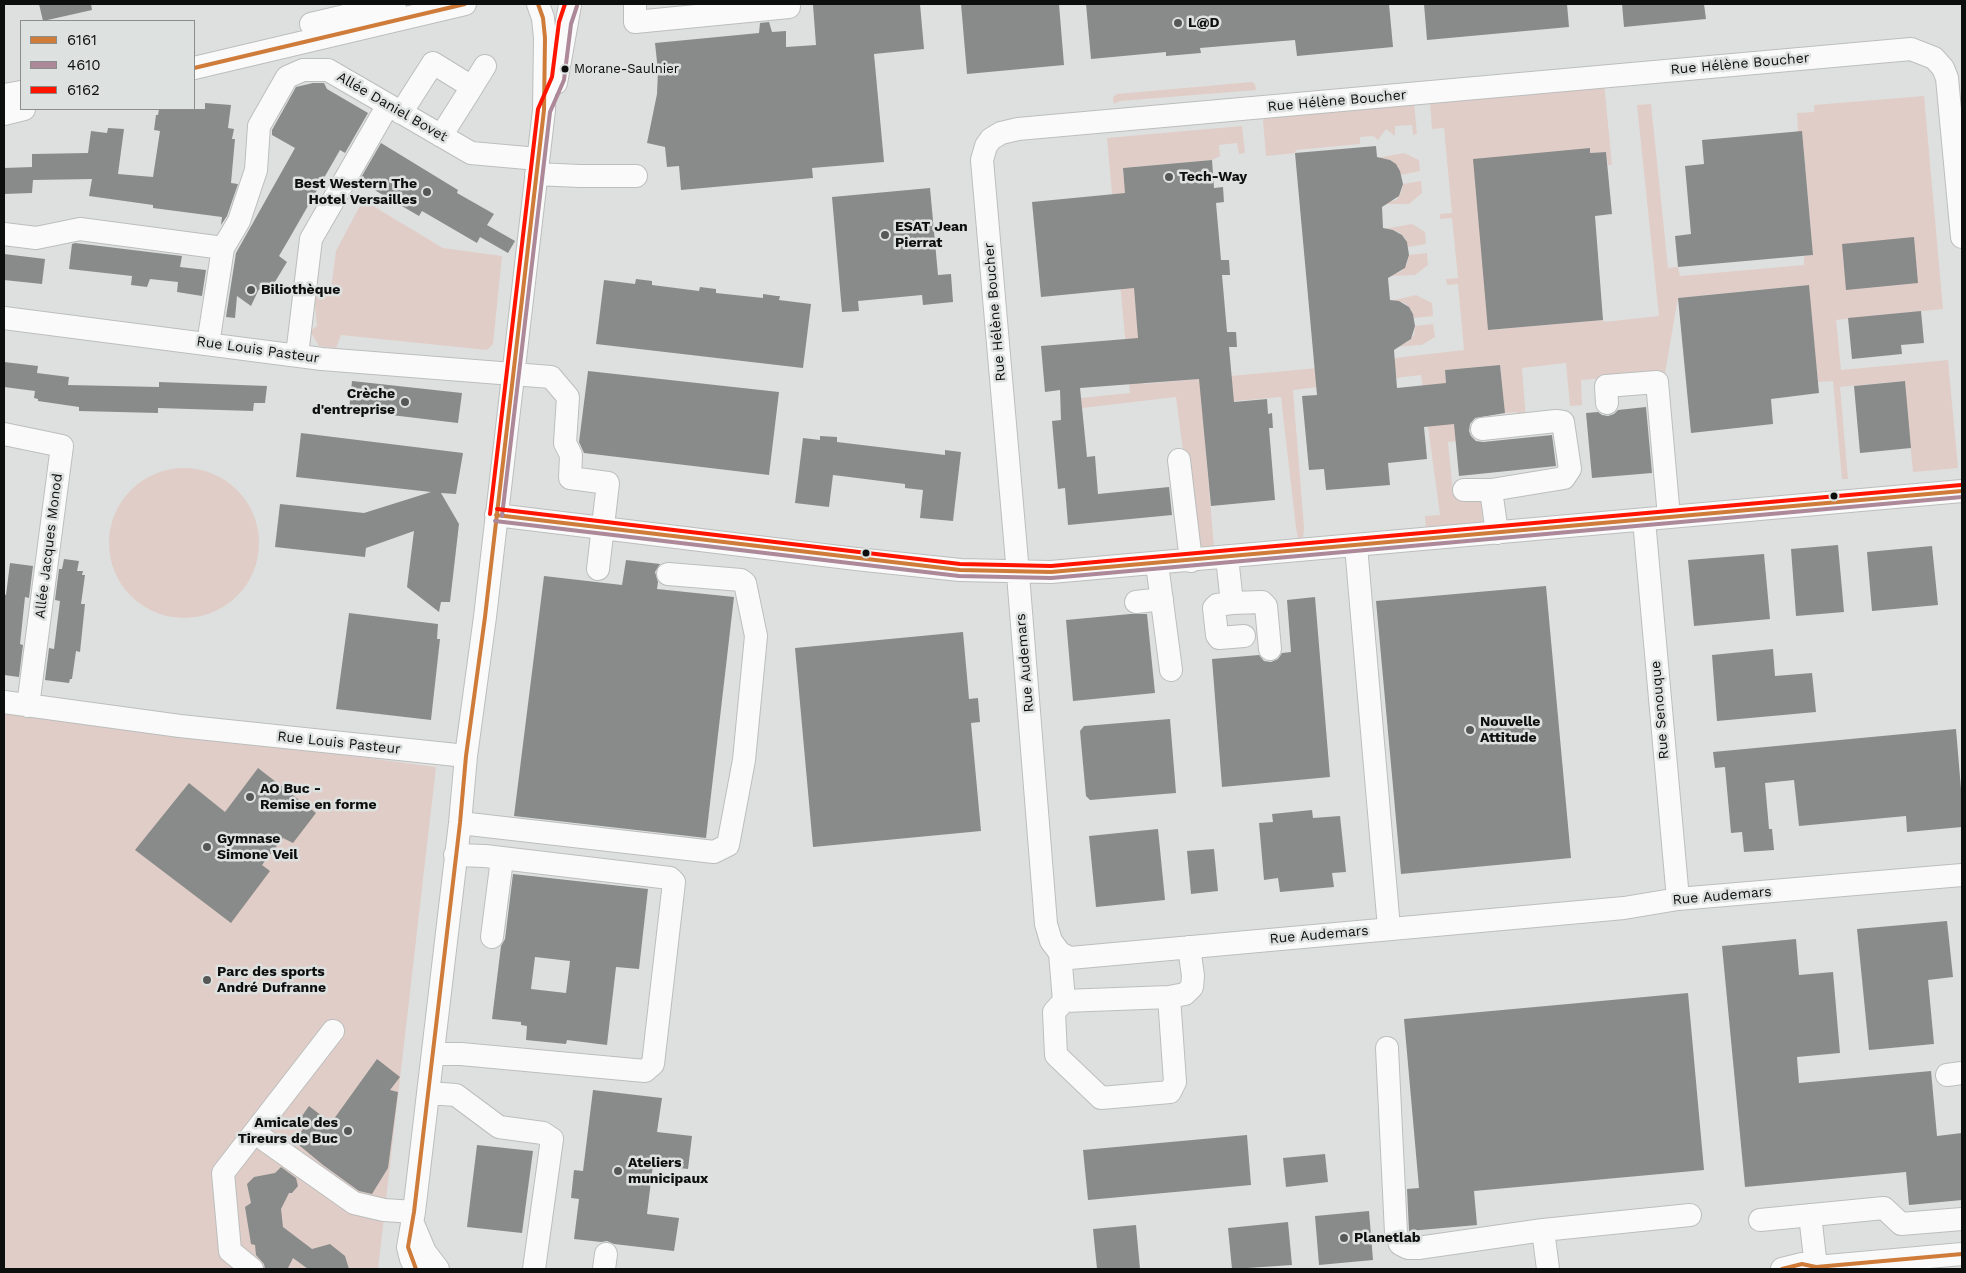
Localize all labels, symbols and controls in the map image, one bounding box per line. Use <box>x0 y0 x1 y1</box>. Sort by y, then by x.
place label: L@D <box>1188 15 1220 31</box>
marker: L@D <box>1172 17 1184 29</box>
legend <box>20 20 195 110</box>
text: 6161 <box>67 31 97 49</box>
street label: Rue Hélène Boucher <box>1670 50 1810 78</box>
text: 4610 <box>67 56 100 74</box>
place label: Morane-Saulnier <box>574 61 679 77</box>
marker: Morane-Saulnier <box>560 64 570 74</box>
street label: Allée Daniel Bovet <box>334 69 450 145</box>
text: 6162 <box>67 81 100 99</box>
street label: Rue Hélène Boucher <box>1267 87 1407 115</box>
place label: Tech-Way <box>1179 169 1247 185</box>
marker: Tech-Way <box>1163 171 1175 183</box>
place label: Best Western The Hotel Versailles <box>294 176 417 208</box>
marker: Best Western The Hotel Versailles <box>421 186 433 198</box>
place label: ESAT Jean Pierrat <box>895 219 968 252</box>
marker: ESAT Jean Pierrat <box>879 229 891 241</box>
street label: Rue Hélène Boucher <box>981 242 1009 382</box>
place label: Biliothèque <box>261 282 340 298</box>
marker: Biliothèque <box>245 284 257 296</box>
street label: Rue Louis Pasteur <box>196 333 320 367</box>
place label: Crèche d'entreprise <box>312 386 395 418</box>
marker: Crèche d'entreprise <box>399 396 411 408</box>
street label: Allée Jacques Monod <box>32 473 66 619</box>
unlabelled marker <box>1829 491 1839 501</box>
unlabelled marker <box>861 548 871 558</box>
street label: Rue Audemars <box>1012 613 1038 713</box>
street label: Rue Senouque <box>1647 660 1673 760</box>
place label: Nouvelle Attitude <box>1480 714 1540 746</box>
marker: Nouvelle Attitude <box>1464 724 1476 736</box>
street label: Rue Louis Pasteur <box>277 728 401 758</box>
place label: AO Buc - Remise en forme <box>260 781 377 814</box>
marker: AO Buc - Remise en forme <box>244 791 256 803</box>
place label: Gymnase Simone Veil <box>217 831 298 864</box>
marker: Gymnase Simone Veil <box>201 841 213 853</box>
street label: Rue Audemars <box>1672 883 1772 909</box>
street label: Rue Audemars <box>1269 922 1369 948</box>
place label: Parc des sports André Dufranne <box>217 964 326 996</box>
marker: Parc des sports André Dufranne <box>201 974 213 986</box>
place label: Amicale des Tireurs de Buc <box>238 1115 338 1148</box>
marker: Amicale des Tireurs de Buc <box>342 1125 354 1137</box>
place label: Ateliers municipaux <box>628 1155 708 1188</box>
marker: Ateliers municipaux <box>612 1165 624 1177</box>
place label: Planetlab <box>1354 1230 1421 1246</box>
marker: Planetlab <box>1338 1232 1350 1244</box>

